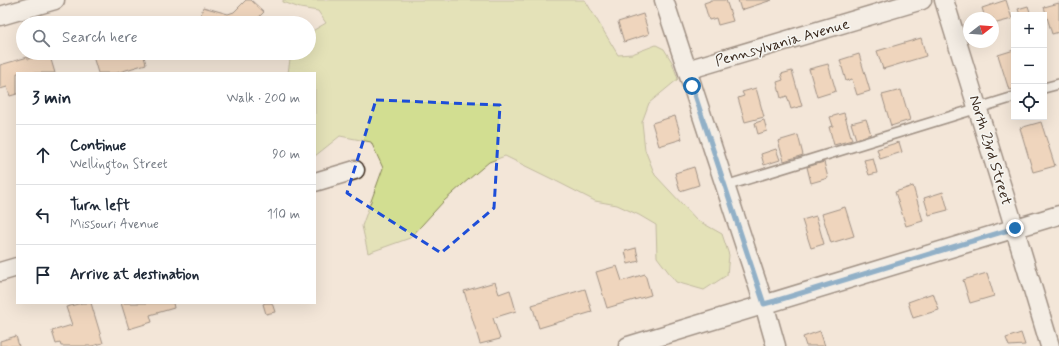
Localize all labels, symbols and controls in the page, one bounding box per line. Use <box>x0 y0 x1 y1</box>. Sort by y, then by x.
north arrow <box>963 12 999 48</box>
map controls <box>1011 12 1047 120</box>
button: + <box>1011 12 1047 48</box>
street label: Pennsylvania Avenue <box>713 14 852 72</box>
search box <box>16 16 316 60</box>
icon: search <box>30 27 52 49</box>
text: Search here <box>62 28 138 48</box>
button: − <box>1011 48 1047 84</box>
route start <box>683 77 701 95</box>
button: locate <box>1011 84 1047 120</box>
text: 3 min <box>32 87 71 109</box>
text: Walk · 200 m <box>226 90 300 107</box>
street label: North 23rd Street <box>964 93 1016 208</box>
text: Continue <box>70 136 126 156</box>
icon: ahead <box>32 144 54 166</box>
text: 90 m <box>272 146 300 163</box>
text: Wellington Street <box>70 156 168 173</box>
text: Turn left <box>70 196 130 216</box>
icon: left <box>32 204 54 226</box>
text: 110 m <box>267 206 300 223</box>
text: Missouri Avenue <box>70 216 159 233</box>
route end <box>1006 219 1024 237</box>
icon: arrive <box>32 264 54 286</box>
text: Arrive at destination <box>70 265 199 285</box>

